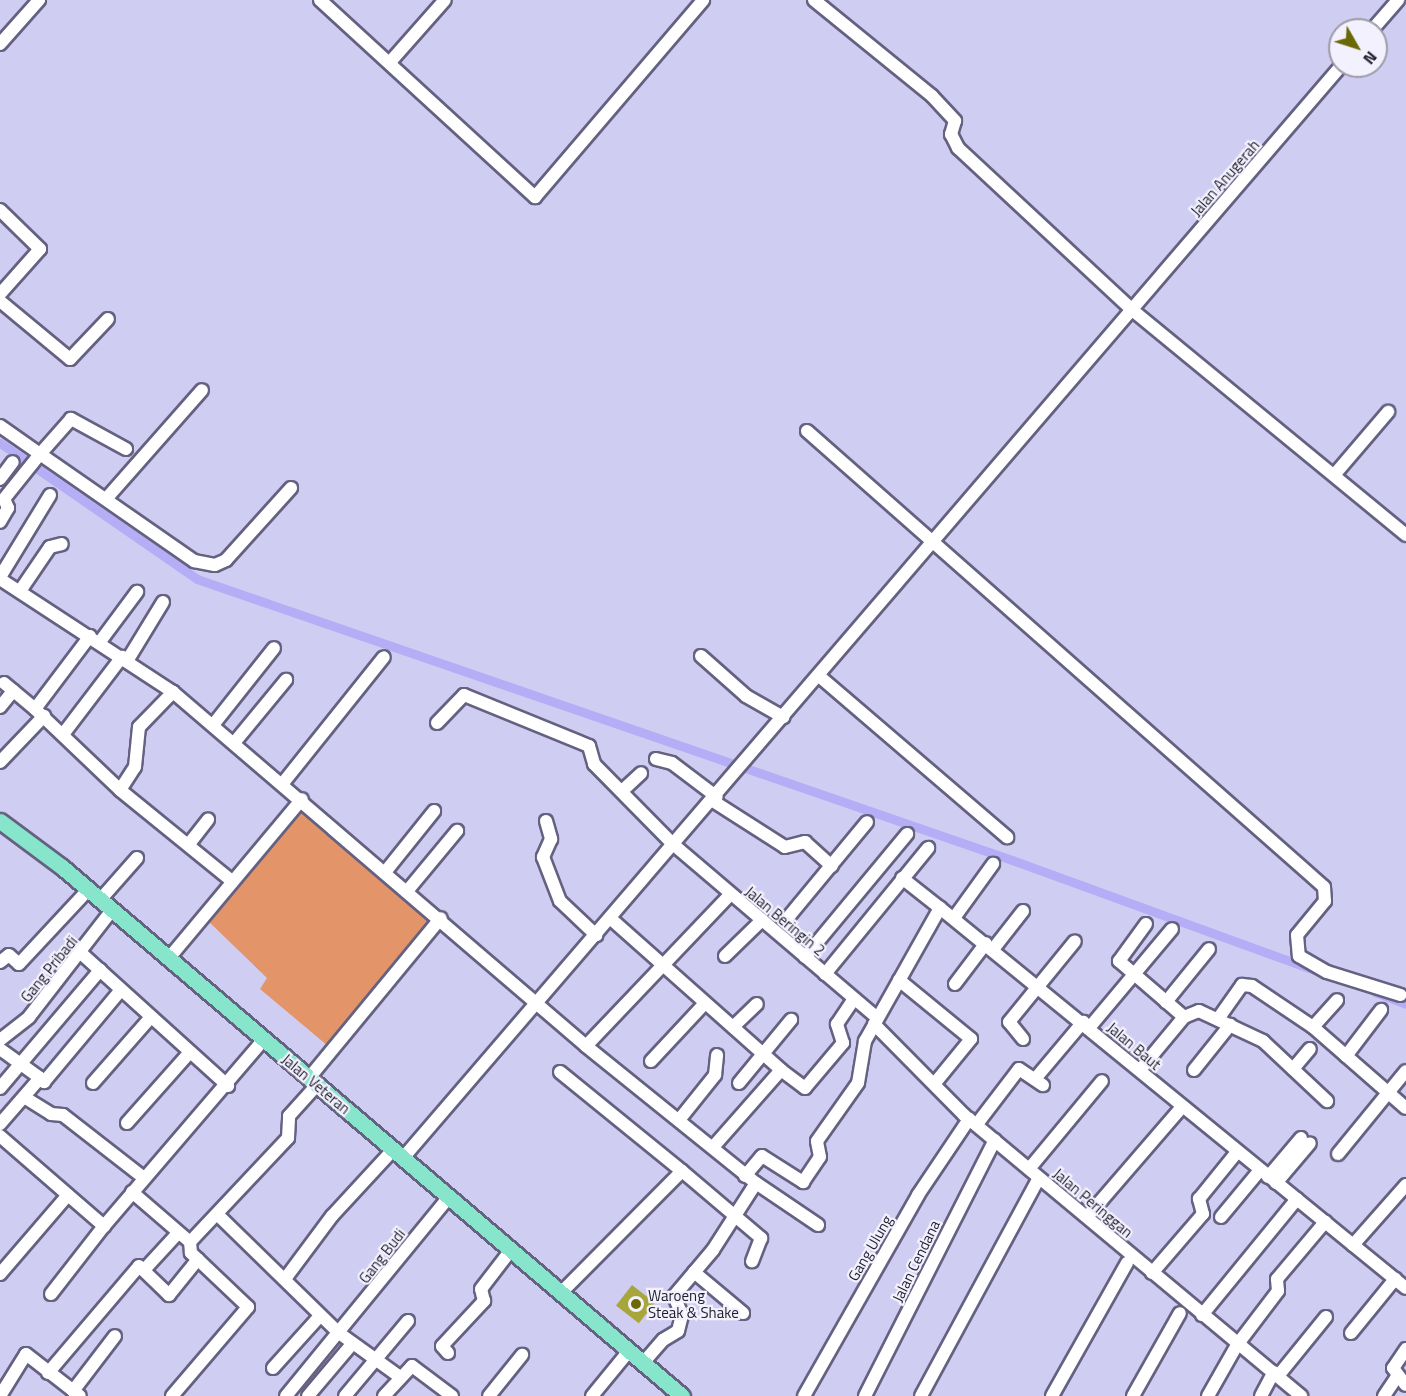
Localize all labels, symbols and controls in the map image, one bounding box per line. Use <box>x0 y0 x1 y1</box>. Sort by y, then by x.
north arrow <box>1328 18 1388 78</box>
text: N <box>1358 46 1383 70</box>
street label: Jalan Anugerah <box>1187 136 1263 220</box>
street label: Jalan Beringin 2 <box>742 883 828 959</box>
street label: Gang Pribadi <box>17 932 81 1006</box>
street label: Jalan Baut <box>1104 1018 1164 1074</box>
street label: Jalan Veteran <box>278 1050 354 1118</box>
street label: Jalan Peringgan <box>1050 1165 1136 1241</box>
street label: Gang Ulung <box>844 1212 896 1284</box>
street label: Jalan Cendana <box>888 1217 944 1305</box>
street label: Gang Budi <box>355 1225 409 1287</box>
place label: Waroeng Steak & Shake <box>648 1286 739 1321</box>
marker: Waroeng Steak & Shake <box>629 1297 643 1311</box>

